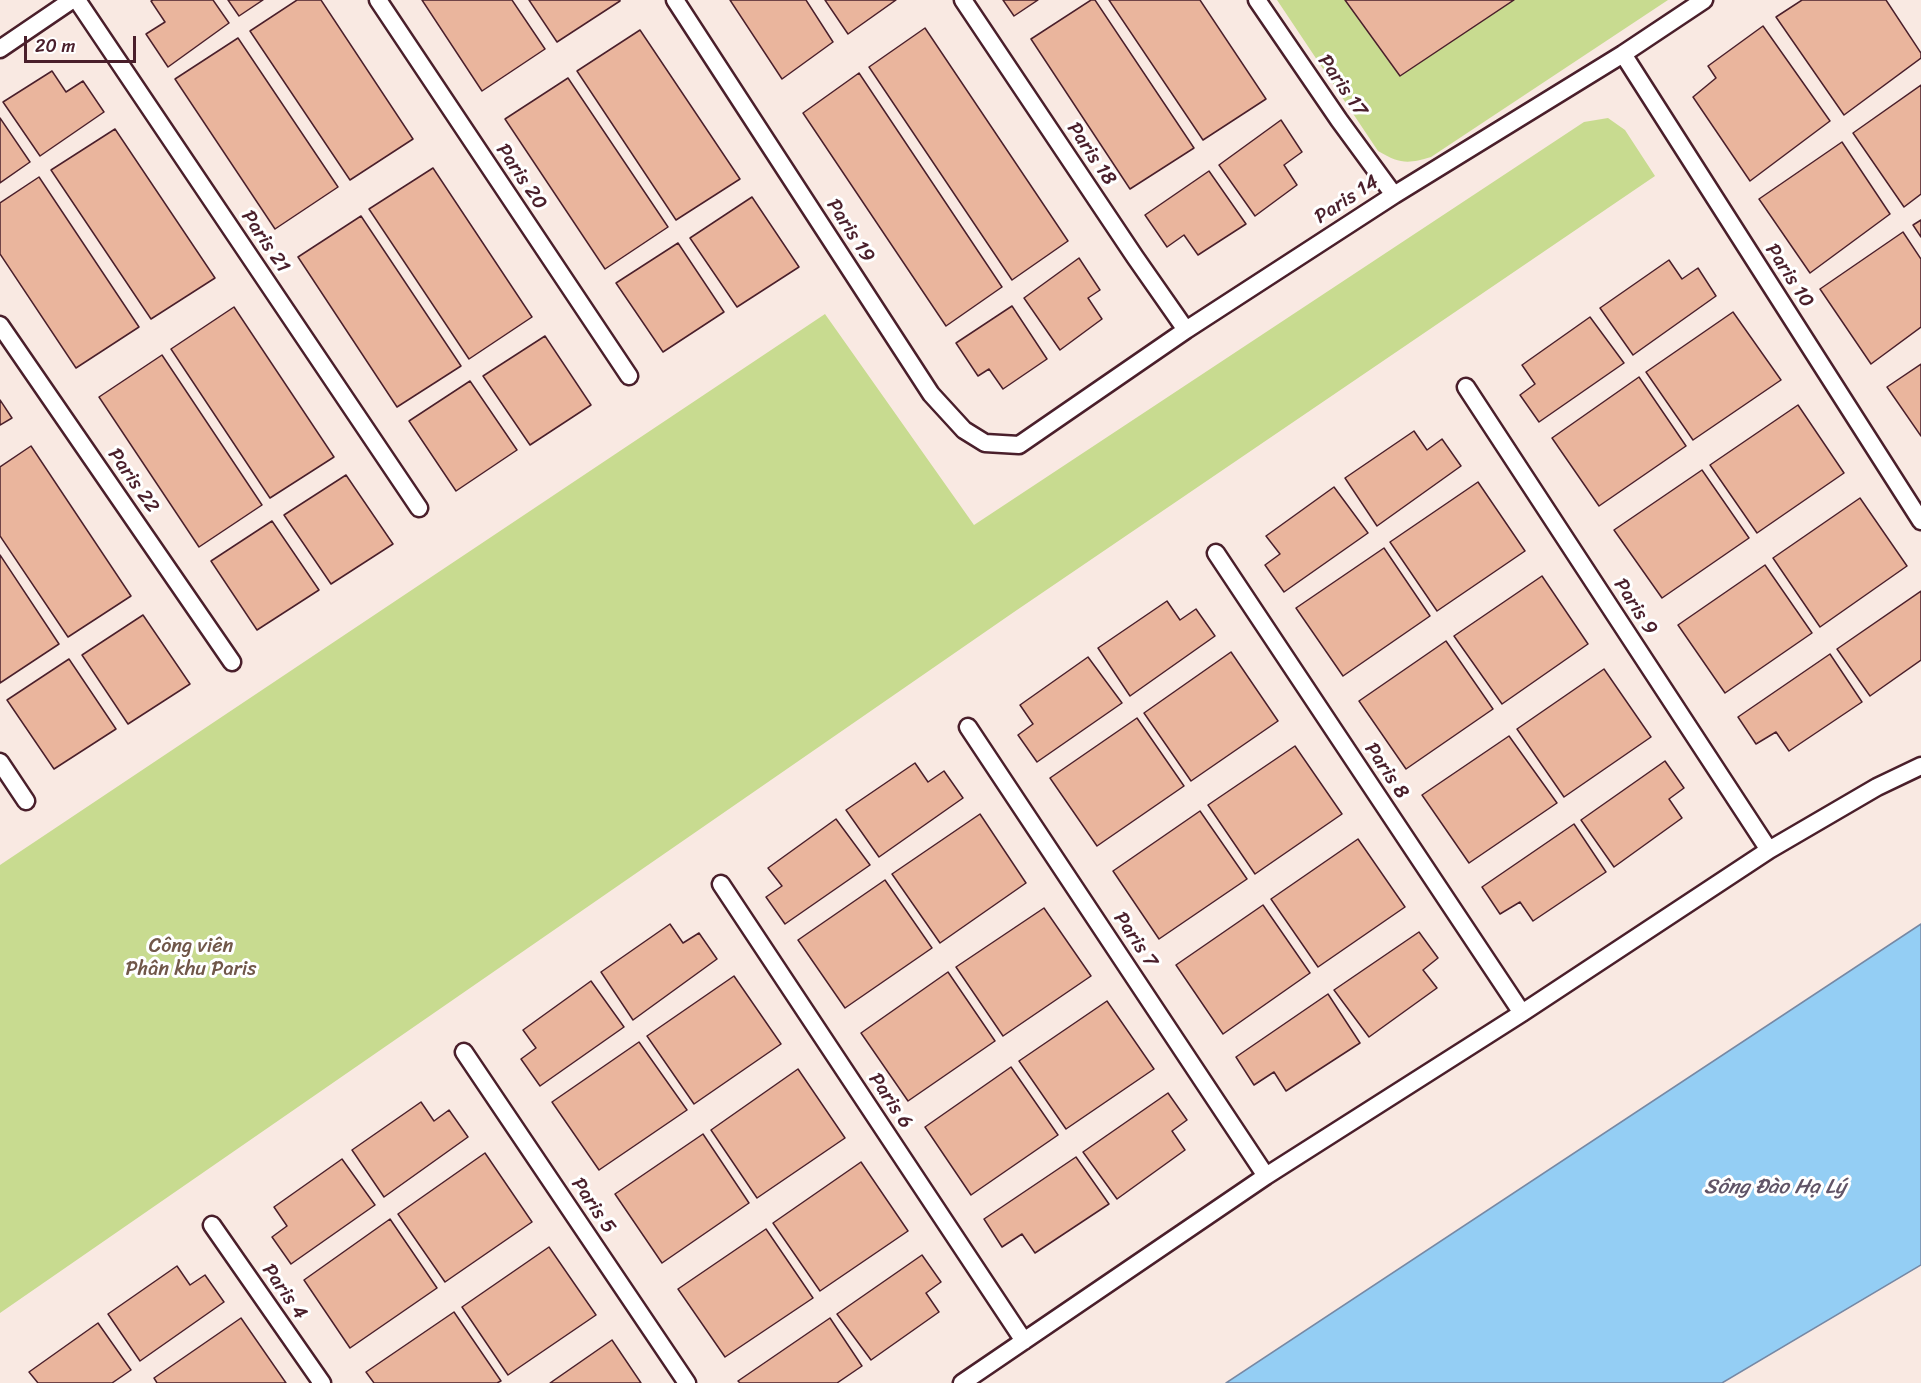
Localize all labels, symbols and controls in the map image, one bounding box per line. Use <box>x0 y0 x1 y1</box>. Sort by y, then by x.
scale bar <box>27 24 140 62</box>
text: 20 m <box>35 30 75 62</box>
street label: Paris 17 <box>1312 50 1372 122</box>
street label: Paris 18 <box>1061 118 1121 190</box>
street label: Paris 20 <box>490 139 552 215</box>
street label: Paris 14 <box>1311 170 1383 230</box>
street label: Paris 19 <box>821 195 879 267</box>
street label: Paris 21 <box>235 206 295 278</box>
street label: Paris 10 <box>1759 239 1819 313</box>
street label: Paris 22 <box>102 444 164 518</box>
street label: Paris 9 <box>1608 574 1662 640</box>
street label: Paris 8 <box>1359 738 1413 804</box>
street label: Paris 7 <box>1108 908 1162 972</box>
park label: Công viên Phân khu Paris <box>126 935 256 982</box>
street label: Paris 6 <box>863 1069 917 1133</box>
street label: Paris 5 <box>566 1173 620 1239</box>
water label: Sông Đào Hạ Lý <box>1704 1175 1846 1201</box>
street label: Paris 4 <box>256 1259 312 1325</box>

